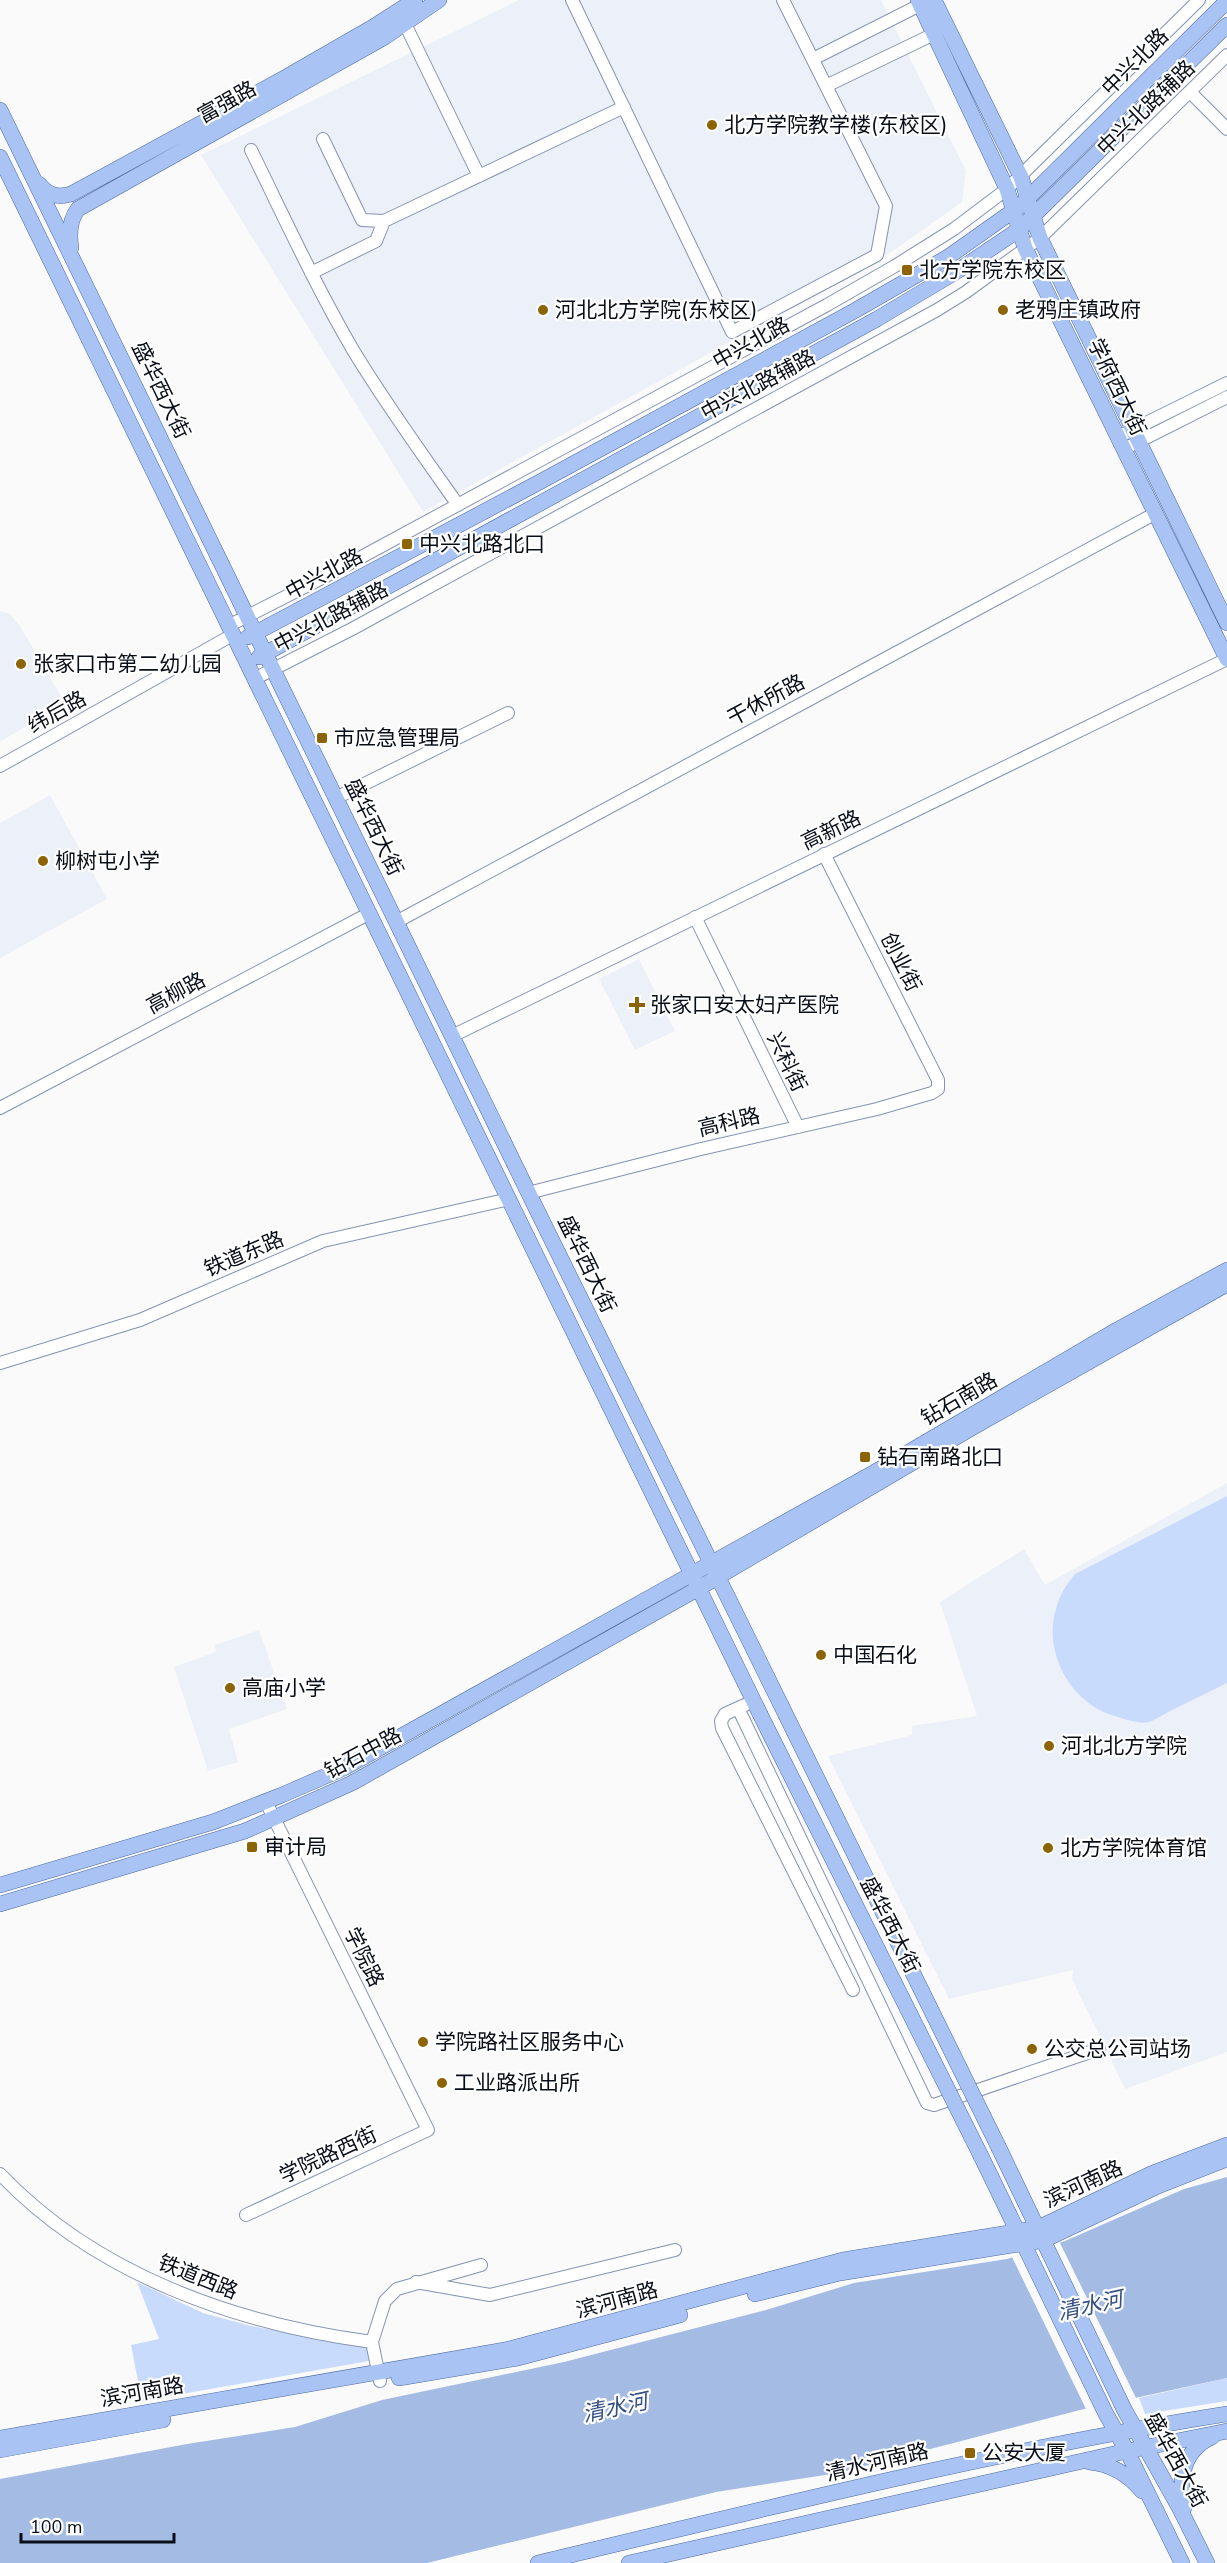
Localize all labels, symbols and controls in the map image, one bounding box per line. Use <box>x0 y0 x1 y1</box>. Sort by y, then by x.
street label: 中兴北路 <box>1095 22 1175 102</box>
street label: 中兴北路辅路 <box>1091 54 1201 162</box>
street label: 富强路 <box>193 74 261 130</box>
place label: 北方学院教学楼(东校区) <box>724 111 947 139</box>
marker: 北方学院教学楼(东校区) <box>705 118 719 132</box>
place label: 北方学院东校区 <box>919 256 1066 284</box>
marker: 北方学院东校区 <box>900 263 914 277</box>
place label: 河北北方学院(东校区) <box>555 296 757 324</box>
place label: 老鸦庄镇政府 <box>1015 296 1141 324</box>
marker: 河北北方学院(东校区) <box>536 303 550 317</box>
marker: 老鸦庄镇政府 <box>996 303 1010 317</box>
street label: 中兴北路 <box>707 310 795 376</box>
street label: 学府西大街 <box>1081 334 1153 440</box>
street label: 盛华西大街 <box>125 337 197 443</box>
street label: 中兴北路辅路 <box>696 343 820 427</box>
place label: 中兴北路北口 <box>419 530 545 558</box>
marker: 中兴北路北口 <box>400 537 414 551</box>
street label: 中兴北路 <box>280 542 368 606</box>
street label: 中兴北路辅路 <box>269 575 393 659</box>
place label: 张家口市第二幼儿园 <box>33 650 222 678</box>
marker: 张家口市第二幼儿园 <box>14 657 28 671</box>
street label: 干休所路 <box>722 668 810 732</box>
street label: 纬后路 <box>23 684 91 740</box>
place label: 市应急管理局 <box>334 724 460 752</box>
marker: 市应急管理局 <box>315 731 329 745</box>
street label: 盛华西大街 <box>338 774 410 880</box>
street label: 高新路 <box>797 804 865 856</box>
place label: 柳树屯小学 <box>55 847 160 875</box>
marker: 柳树屯小学 <box>36 854 50 868</box>
street label: 创业街 <box>874 928 928 996</box>
street label: 高柳路 <box>142 966 210 1020</box>
place label: 张家口安太妇产医院 <box>650 991 839 1019</box>
marker: 张家口安太妇产医院 <box>628 996 646 1014</box>
street label: 兴科街 <box>761 1028 813 1096</box>
street label: 高科路 <box>695 1101 763 1143</box>
street label: 盛华西大街 <box>551 1211 623 1317</box>
street label: 铁道东路 <box>200 1225 288 1283</box>
street label: 钻石南路 <box>916 1366 1002 1432</box>
place label: 钻石南路北口 <box>877 1443 1003 1471</box>
marker: 钻石南路北口 <box>858 1450 872 1464</box>
place label: 中国石化 <box>833 1641 917 1669</box>
marker: 中国石化 <box>814 1648 828 1662</box>
place label: 高庙小学 <box>242 1674 326 1702</box>
marker: 高庙小学 <box>223 1681 237 1695</box>
street label: 钻石中路 <box>319 1721 407 1785</box>
place label: 河北北方学院 <box>1061 1732 1187 1760</box>
marker: 河北北方学院 <box>1042 1739 1056 1753</box>
place label: 审计局 <box>264 1833 327 1861</box>
place label: 北方学院体育馆 <box>1060 1834 1207 1862</box>
marker: 审计局 <box>245 1840 259 1854</box>
marker: 北方学院体育馆 <box>1041 1841 1055 1855</box>
street label: 盛华西大街 <box>854 1872 926 1978</box>
street label: 学院路 <box>338 1923 390 1991</box>
place label: 学院路社区服务中心 <box>435 2028 624 2056</box>
marker: 学院路社区服务中心 <box>416 2035 430 2049</box>
place label: 公交总公司站场 <box>1044 2035 1191 2063</box>
marker: 公交总公司站场 <box>1025 2042 1039 2056</box>
place label: 工业路派出所 <box>454 2069 580 2097</box>
marker: 工业路派出所 <box>435 2076 449 2090</box>
street label: 学院路西街 <box>275 2120 381 2190</box>
street label: 滨河南路 <box>1039 2154 1127 2214</box>
street label: 铁道西路 <box>154 2248 242 2306</box>
street label: 滨河南路 <box>573 2276 661 2324</box>
water label: 清水河 <box>1055 2284 1129 2328</box>
street label: 滨河南路 <box>98 2371 186 2413</box>
water label: 清水河 <box>580 2386 654 2430</box>
street label: 盛华西大街 <box>1138 2407 1214 2513</box>
street label: 清水河南路 <box>823 2437 931 2487</box>
place label: 公安大厦 <box>982 2439 1066 2467</box>
marker: 公安大厦 <box>963 2446 977 2460</box>
scale bar <box>21 2506 174 2544</box>
text: 100 m <box>30 2515 82 2539</box>

